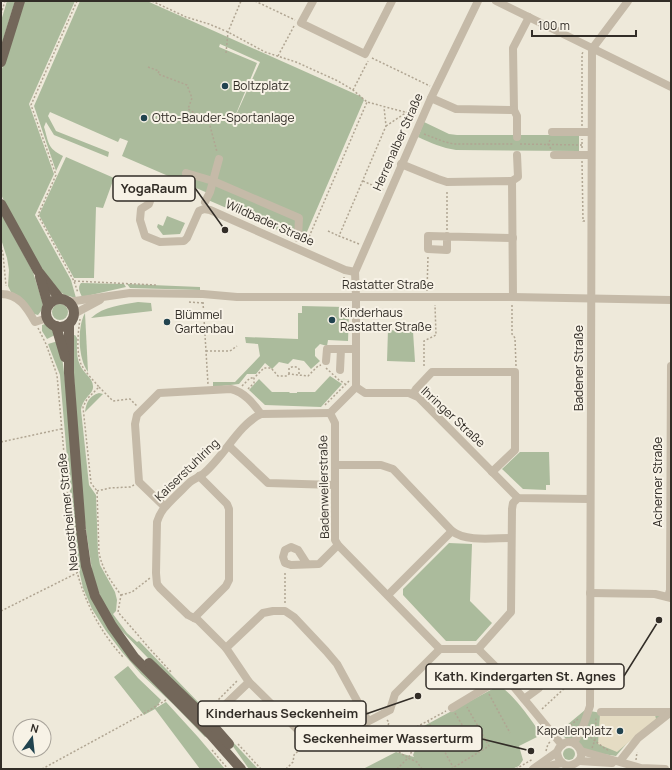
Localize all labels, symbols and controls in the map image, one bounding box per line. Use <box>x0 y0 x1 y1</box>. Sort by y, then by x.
scale bar <box>532 12 636 38</box>
text: 100 m <box>538 17 570 34</box>
place label: Boltzplatz <box>233 77 289 94</box>
marker: Boltzplatz <box>220 81 230 91</box>
street label: Herrenalber Straße <box>368 90 427 193</box>
place label: Otto-Bauder-Sportanlage <box>152 109 294 126</box>
marker: Otto-Bauder-Sportanlage <box>139 113 149 123</box>
callout: YogaRaum <box>113 176 195 201</box>
text: YogaRaum <box>121 179 187 197</box>
street label: Wildbader Straße <box>223 195 317 250</box>
street label: Rastatter Straße <box>342 276 434 293</box>
place label: Kinderhaus Rastatter Straße <box>340 304 432 335</box>
place label: Blümmel Gartenbau <box>175 306 234 337</box>
marker: Kinderhaus Rastatter Straße <box>327 315 337 325</box>
marker: Blümmel Gartenbau <box>162 317 172 327</box>
street label: Badener Straße <box>570 325 587 411</box>
street label: Ihringer Straße <box>417 382 489 451</box>
street label: Kaiserstuhlring <box>151 435 223 505</box>
street label: Badenweilerstraße <box>314 435 333 539</box>
street label: Acherner Straße <box>649 437 666 527</box>
street label: Neuostheimer Straße <box>53 452 82 572</box>
callout: Kath. Kindergarten St. Agnes <box>426 664 624 689</box>
text: Kath. Kindergarten St. Agnes <box>434 667 616 685</box>
callout: Kinderhaus Seckenheim <box>198 701 366 726</box>
text: Kinderhaus Seckenheim <box>206 704 358 722</box>
north arrow <box>12 718 52 758</box>
text: N <box>29 720 41 736</box>
place label: Kapellenplatz <box>537 722 612 739</box>
callout: Seckenheimer Wasserturm <box>295 726 482 751</box>
marker: Kapellenplatz <box>615 726 625 736</box>
text: Seckenheimer Wasserturm <box>303 729 473 747</box>

